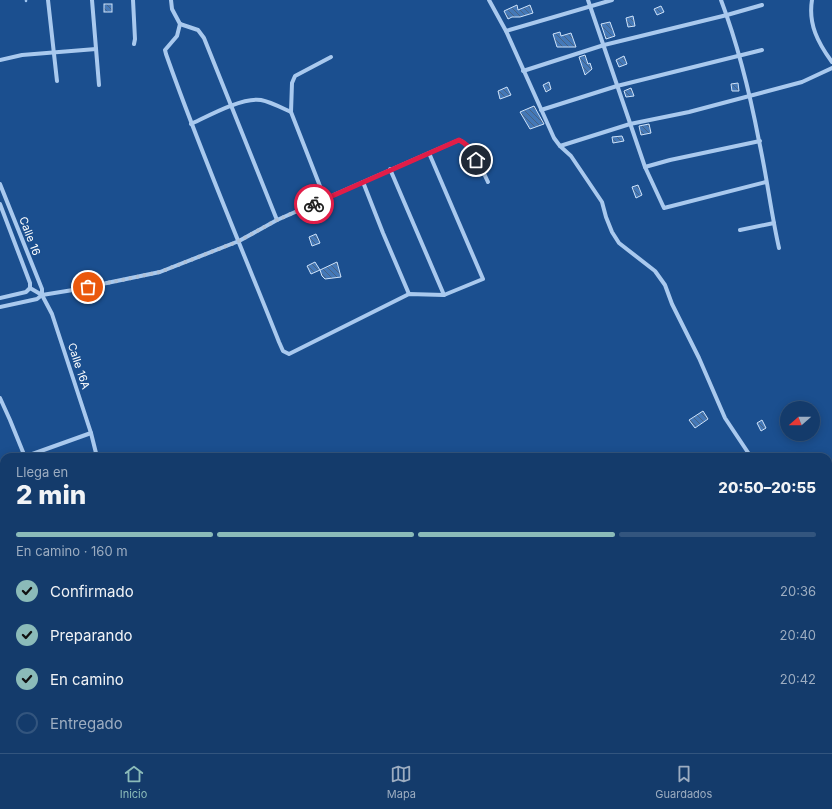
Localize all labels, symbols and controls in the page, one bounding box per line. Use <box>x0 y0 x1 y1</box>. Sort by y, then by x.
pin <box>459 143 493 177</box>
icon: home <box>465 149 487 171</box>
courier <box>294 184 334 224</box>
icon: bike <box>303 193 325 215</box>
street label: Calle 16 <box>16 215 44 258</box>
pin <box>71 270 105 304</box>
icon: bag <box>77 276 99 298</box>
street label: Calle 16A <box>65 341 93 391</box>
north arrow <box>780 401 820 441</box>
map controls <box>780 401 820 441</box>
text: Llega en <box>16 464 68 480</box>
text: 20:50–20:55 <box>718 478 816 497</box>
text: 2 min <box>16 479 86 510</box>
text: En camino · 160 m <box>16 543 128 559</box>
icon: check <box>16 580 38 602</box>
text: Confirmado <box>50 582 134 601</box>
text: 20:36 <box>780 583 816 599</box>
icon: check <box>16 624 38 646</box>
text: Preparando <box>50 626 133 645</box>
text: 20:40 <box>780 627 816 643</box>
icon: check <box>16 668 38 690</box>
text: En camino <box>50 670 124 689</box>
text: 20:42 <box>780 671 816 687</box>
text: Entregado <box>50 714 123 733</box>
tab: Inicio <box>120 763 147 801</box>
tab: Mapa <box>387 763 416 801</box>
tab: Guardados <box>655 763 712 801</box>

